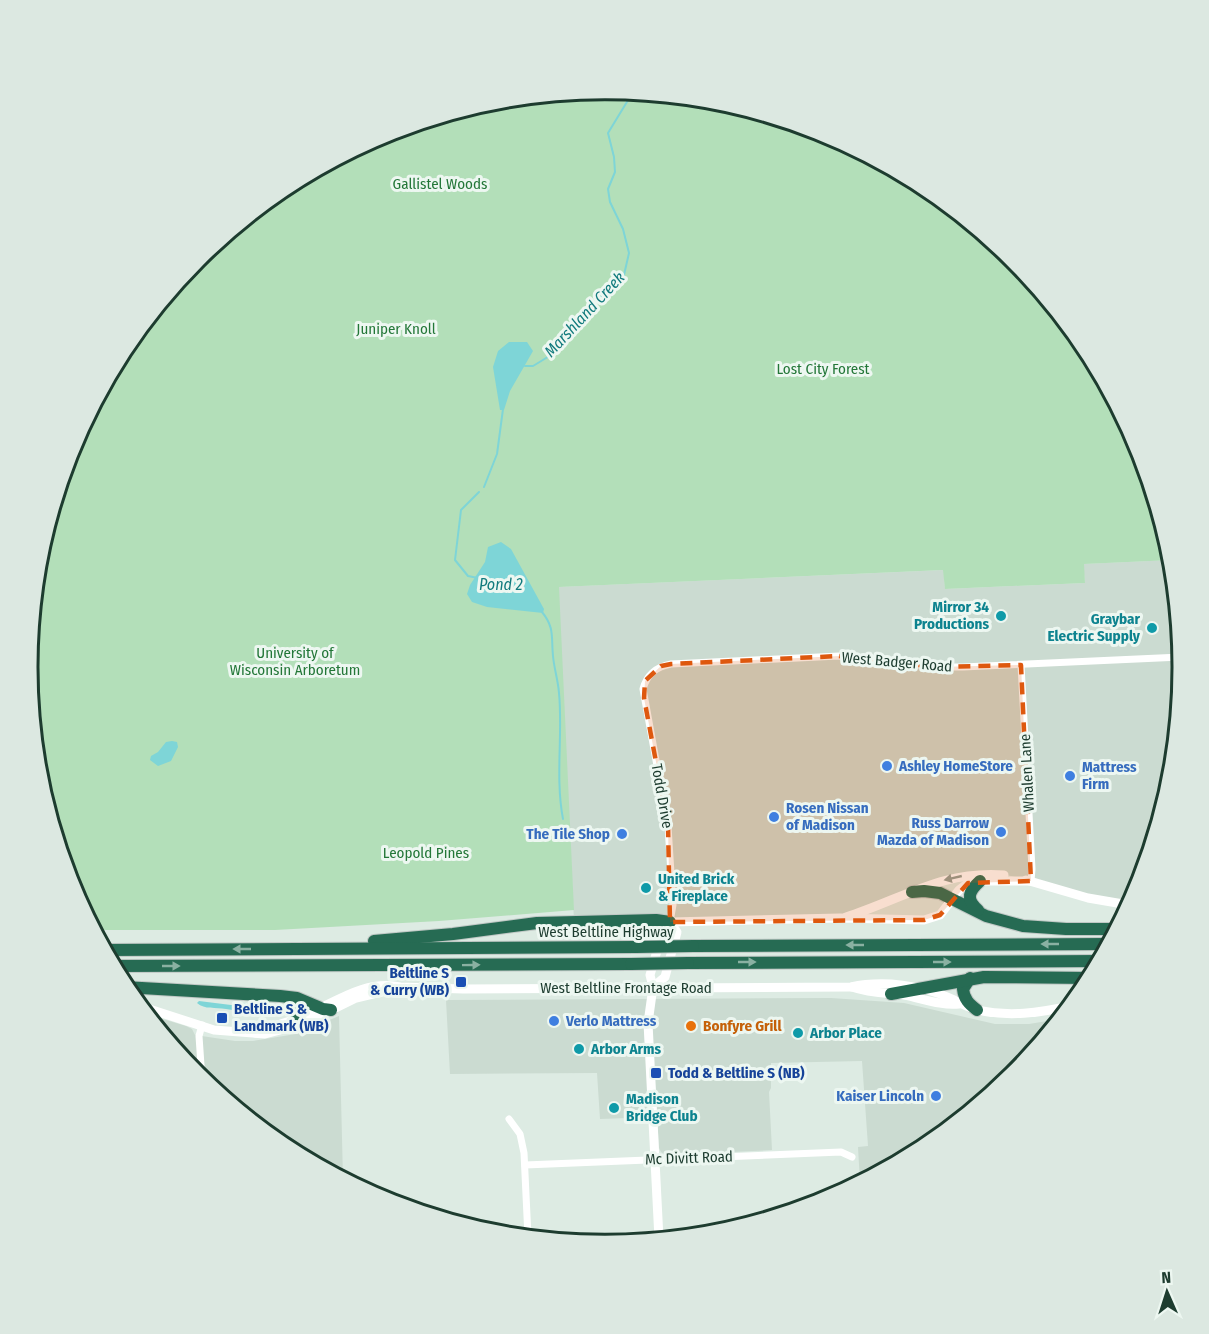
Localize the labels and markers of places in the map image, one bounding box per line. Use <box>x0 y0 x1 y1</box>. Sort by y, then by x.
place label: Mirror 34 Productions <box>914 598 989 633</box>
marker: Mirror 34 Productions <box>994 609 1008 623</box>
place label: Graybar Electric Supply <box>1048 610 1141 645</box>
marker: Graybar Electric Supply <box>1145 621 1159 635</box>
place label: Ashley HomeStore <box>898 757 1013 775</box>
place label: Mattress Firm <box>1082 758 1137 793</box>
marker: Ashley HomeStore <box>880 759 894 773</box>
marker: Mattress Firm <box>1063 769 1077 783</box>
place label: Rosen Nissan of Madison <box>786 799 869 834</box>
marker: Rosen Nissan of Madison <box>767 810 781 824</box>
place label: Russ Darrow Mazda of Madison <box>877 814 990 849</box>
place label: The Tile Shop <box>526 825 610 843</box>
marker: Russ Darrow Mazda of Madison <box>994 825 1008 839</box>
marker: The Tile Shop <box>615 827 629 841</box>
place label: United Brick & Fireplace <box>658 870 735 905</box>
marker: United Brick & Fireplace <box>639 881 653 895</box>
place label: Beltline S & Curry (WB) <box>370 964 449 999</box>
marker: Beltline S & Curry (WB) <box>454 975 468 989</box>
place label: Beltline S & Landmark (WB) <box>234 1000 329 1035</box>
marker: Beltline S & Landmark (WB) <box>215 1011 229 1025</box>
place label: Verlo Mattress <box>565 1012 657 1030</box>
marker: Verlo Mattress <box>547 1014 561 1028</box>
place label: Bonfyre Grill <box>703 1017 782 1035</box>
marker: Bonfyre Grill <box>684 1019 698 1033</box>
place label: Arbor Place <box>809 1024 882 1042</box>
marker: Arbor Place <box>791 1026 805 1040</box>
place label: Arbor Arms <box>590 1040 661 1058</box>
marker: Arbor Arms <box>572 1042 586 1056</box>
place label: Todd & Beltline S (NB) <box>668 1064 805 1082</box>
marker: Todd & Beltline S (NB) <box>649 1066 663 1080</box>
place label: Kaiser Lincoln <box>836 1087 924 1105</box>
marker: Kaiser Lincoln <box>929 1089 943 1103</box>
place label: Madison Bridge Club <box>626 1090 698 1125</box>
marker: Madison Bridge Club <box>607 1101 621 1115</box>

